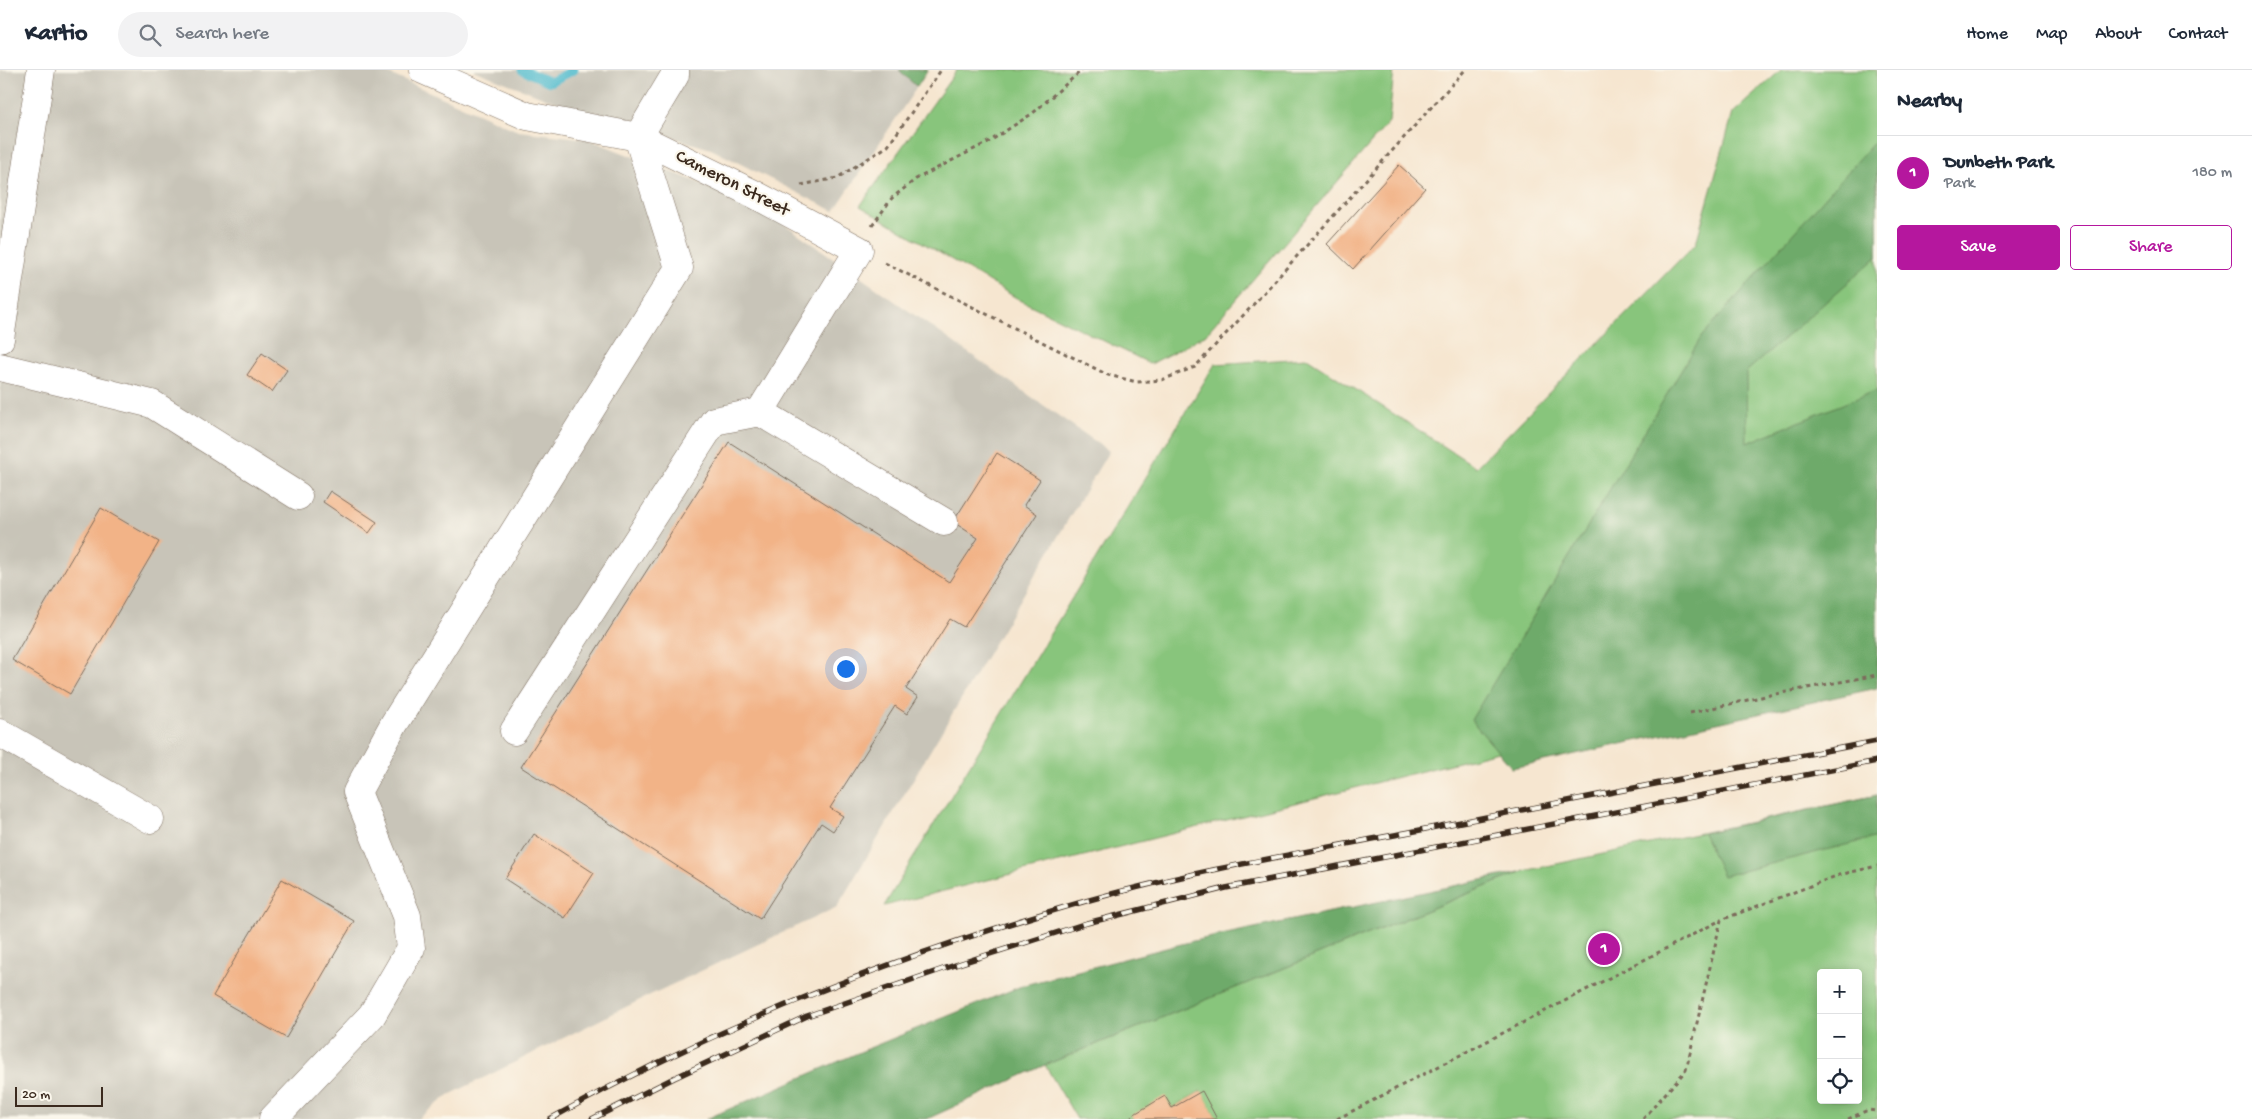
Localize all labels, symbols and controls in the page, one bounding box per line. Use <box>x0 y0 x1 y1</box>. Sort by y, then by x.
search box <box>118 12 468 57</box>
text: Kartio <box>25 20 88 49</box>
icon: search <box>136 21 164 49</box>
text: Search here <box>176 23 269 46</box>
text: Home <box>1966 24 2008 45</box>
text: Map <box>2036 24 2067 45</box>
text: About <box>2095 24 2141 45</box>
text: Contact <box>2169 24 2227 45</box>
text: Nearby <box>1897 90 1962 115</box>
street label: Cameron Street <box>671 145 795 224</box>
text: Dunbeth Park <box>1944 152 2053 175</box>
text: 1 <box>1910 164 1916 183</box>
text: 180 m <box>2193 164 2232 183</box>
text: Park <box>1944 175 1975 194</box>
button: Save <box>1897 225 2060 270</box>
button: Share <box>2070 225 2232 270</box>
your location <box>833 656 859 682</box>
pin: 1 <box>1588 930 1620 968</box>
map controls <box>1817 969 1862 1104</box>
button: + <box>1817 969 1862 1014</box>
button: − <box>1817 1014 1862 1059</box>
button: locate <box>1817 1059 1862 1104</box>
scale bar <box>15 1084 102 1107</box>
text: 20 m <box>22 1087 50 1104</box>

